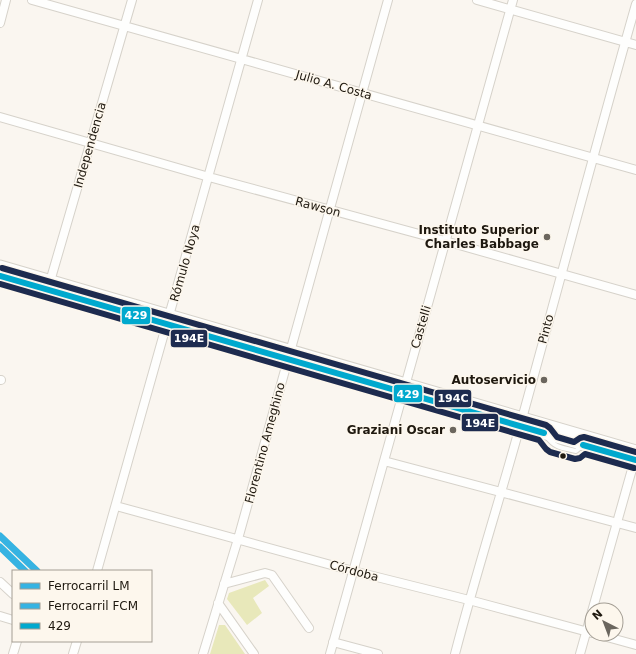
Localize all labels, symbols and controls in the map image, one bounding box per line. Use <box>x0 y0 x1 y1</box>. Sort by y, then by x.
street label: Julio A. Costa <box>293 67 374 103</box>
street label: Independencia <box>71 100 109 190</box>
street label: Rawson <box>294 194 342 220</box>
street label: Rómulo Noya <box>167 223 203 303</box>
place label: Instituto Superior Charles Babbage <box>418 223 539 251</box>
marker: Instituto Superior Charles Babbage <box>542 232 552 242</box>
street label: Castelli <box>408 304 434 350</box>
line badge: 429 <box>121 306 151 325</box>
text: 429 <box>125 309 147 322</box>
street label: Pinto <box>535 313 557 345</box>
line badge: 194E <box>170 329 208 348</box>
text: 194E <box>174 332 204 345</box>
place label: Autoservicio <box>452 373 536 387</box>
marker: Autoservicio <box>539 375 549 385</box>
street label: Florentino Ameghino <box>242 381 288 505</box>
line badge: 429 <box>393 384 423 403</box>
text: 429 <box>397 388 419 401</box>
line badge: 194C <box>434 389 472 408</box>
text: 194C <box>437 392 469 405</box>
line badge: 194E <box>461 413 499 432</box>
text: 194E <box>465 417 495 430</box>
place label: Graziani Oscar <box>347 423 445 437</box>
marker: Graziani Oscar <box>448 425 458 435</box>
unlabelled marker <box>558 451 568 461</box>
street label: Córdoba <box>328 558 380 584</box>
legend <box>12 570 152 642</box>
text: Ferrocarril LM <box>48 579 130 593</box>
text: Ferrocarril FCM <box>48 599 138 613</box>
north arrow <box>584 602 624 642</box>
text: N <box>590 607 605 623</box>
text: 429 <box>48 619 71 633</box>

